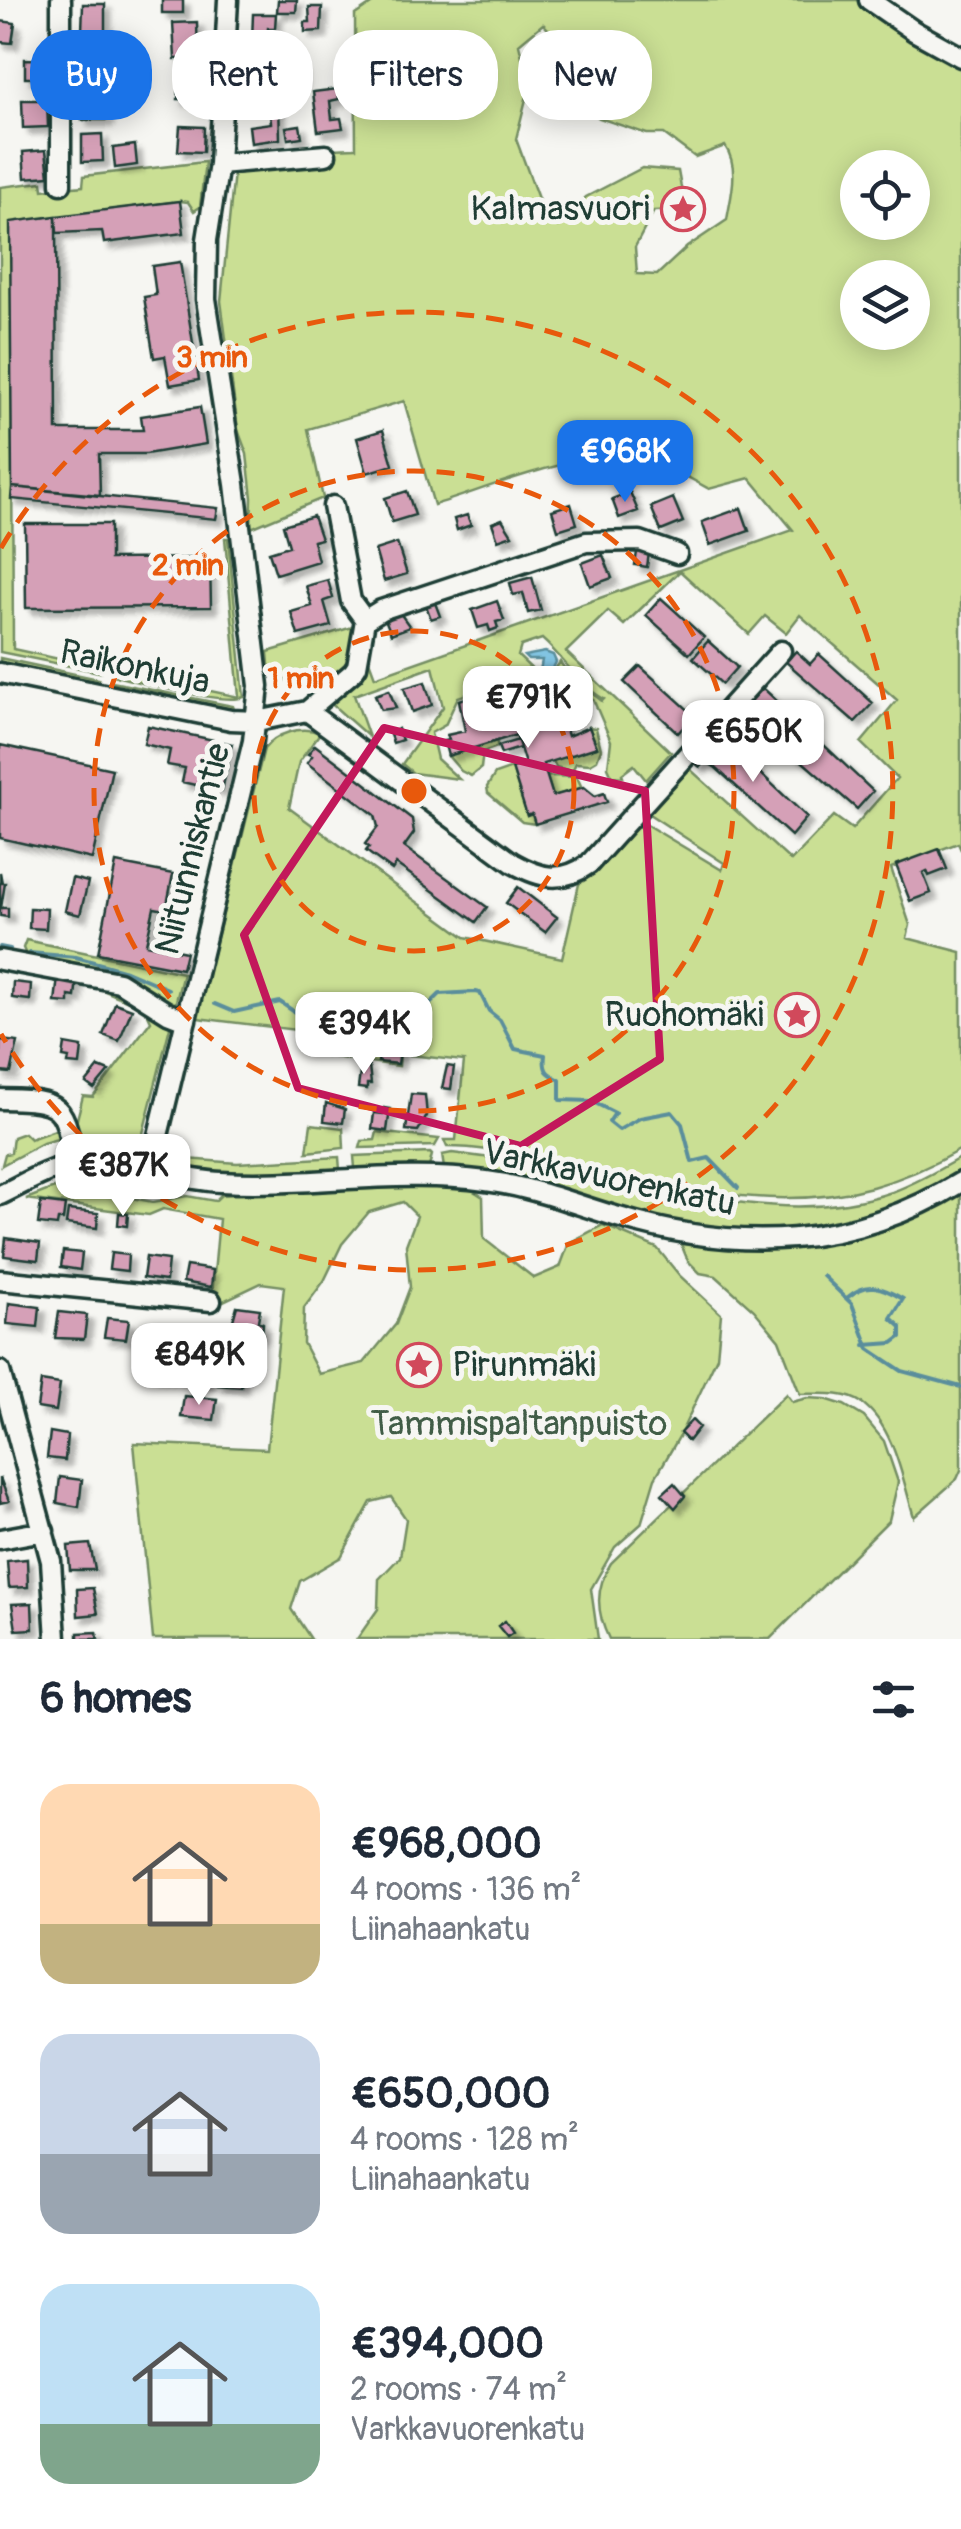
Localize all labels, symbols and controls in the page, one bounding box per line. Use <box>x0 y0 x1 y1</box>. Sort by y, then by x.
chip: Buy <box>30 30 152 120</box>
chip: Rent <box>172 30 313 120</box>
chip: Filters <box>333 30 498 120</box>
chip: New <box>518 30 652 120</box>
map controls <box>840 150 930 350</box>
button: locate <box>840 150 930 240</box>
place icon: Kalmasvuori <box>660 186 706 232</box>
place label: Kalmasvuori <box>470 187 650 231</box>
button: layers <box>840 260 930 350</box>
text: 3 min <box>176 339 248 376</box>
pin: €968K <box>555 420 695 505</box>
text: €968K <box>579 432 671 472</box>
text: 2 min <box>152 547 224 584</box>
street label: Raikonkuja <box>56 630 214 704</box>
text: 1 min <box>268 660 334 697</box>
pin: €791K <box>458 666 598 751</box>
text: €791K <box>485 678 571 718</box>
pin: €650K <box>683 700 823 785</box>
text: €650K <box>704 712 802 752</box>
street label: Niitunniskantie <box>146 739 240 959</box>
centre of rings <box>396 773 432 809</box>
pin: €394K <box>294 992 434 1077</box>
place icon: Ruohomäki <box>774 992 820 1038</box>
place label: Ruohomäki <box>605 993 764 1037</box>
text: €394K <box>317 1004 411 1044</box>
street label: Varkkavuorenkatu <box>479 1130 739 1226</box>
pin: €387K <box>53 1134 193 1219</box>
text: €387K <box>77 1146 169 1186</box>
pin: €849K <box>129 1323 269 1408</box>
text: €849K <box>153 1335 245 1375</box>
place icon: Pirunmäki <box>396 1342 442 1388</box>
place label: Pirunmäki <box>452 1343 596 1387</box>
park label: Tammispaltanpuisto <box>371 1402 667 1446</box>
icon: filters <box>866 1672 921 1727</box>
text: 6 homes <box>40 1673 191 1725</box>
text: €968,000 <box>350 1818 542 1870</box>
icon: home <box>120 1824 240 1944</box>
text: 4 rooms · 136 m² <box>350 1870 582 1910</box>
text: Liinahaankatu <box>350 1910 530 1950</box>
text: €650,000 <box>350 2068 550 2120</box>
icon: home <box>120 2074 240 2194</box>
text: 4 rooms · 128 m² <box>350 2120 579 2160</box>
text: Liinahaankatu <box>350 2160 530 2200</box>
text: €394,000 <box>350 2318 544 2370</box>
icon: home <box>120 2324 240 2444</box>
text: 2 rooms · 74 m² <box>350 2370 567 2410</box>
text: Varkkavuorenkatu <box>350 2410 585 2450</box>

